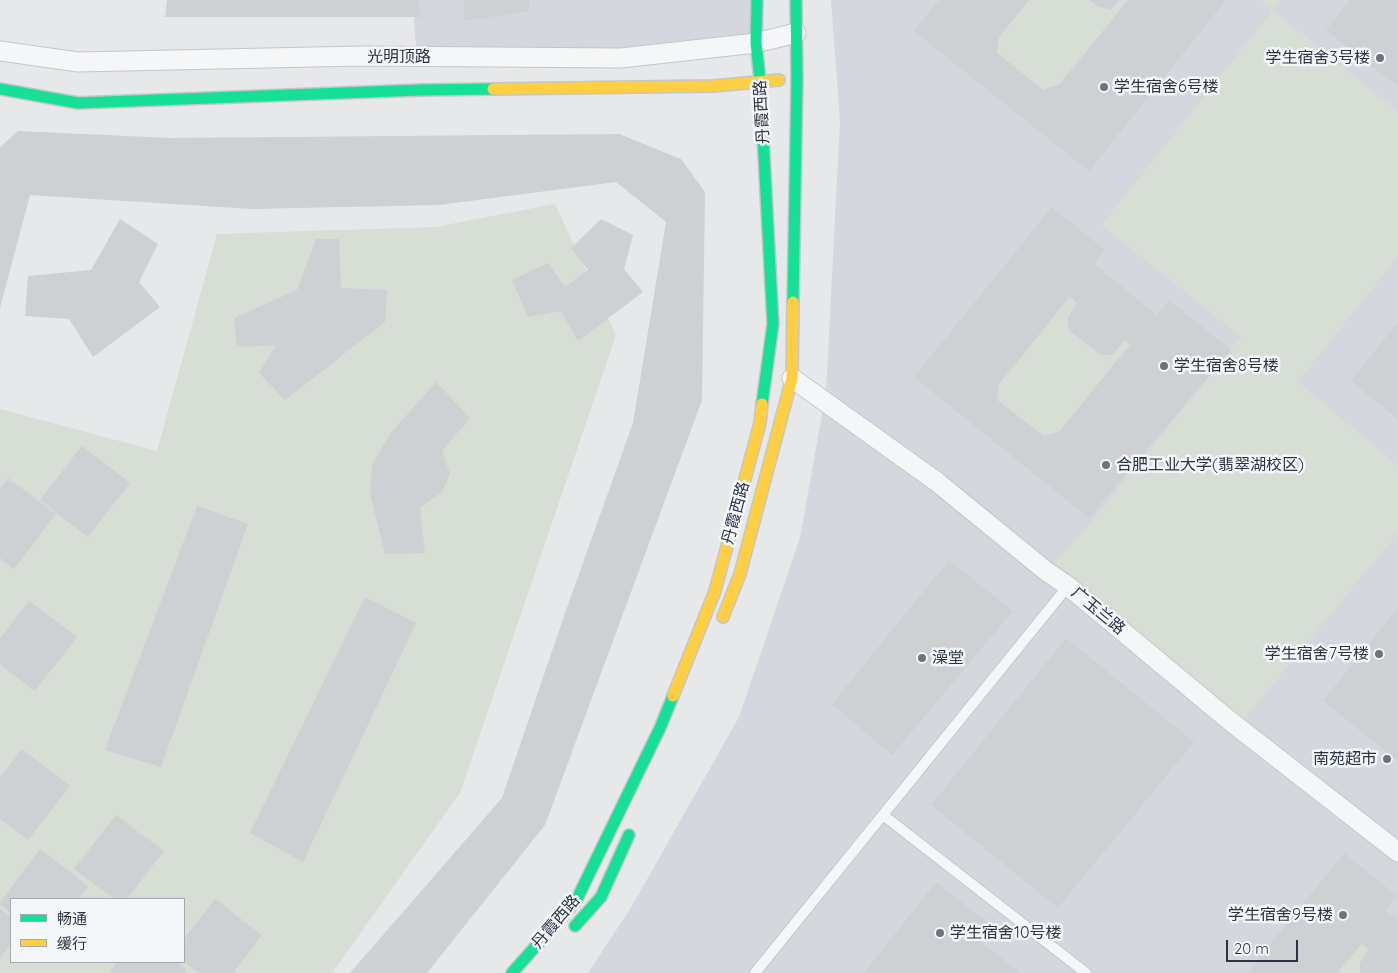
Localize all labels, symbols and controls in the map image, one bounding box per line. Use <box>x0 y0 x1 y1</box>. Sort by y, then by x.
street label: 光明顶路 <box>367 47 431 67</box>
place label: 学生宿舍3号楼 <box>1266 48 1370 68</box>
marker: 学生宿舍3号楼 <box>1374 52 1386 64</box>
place label: 学生宿舍6号楼 <box>1114 77 1219 97</box>
street label: 丹霞西路 <box>751 80 773 144</box>
marker: 学生宿舍6号楼 <box>1098 81 1110 93</box>
place label: 学生宿舍8号楼 <box>1174 356 1279 376</box>
marker: 学生宿舍8号楼 <box>1158 360 1170 372</box>
place label: 合肥工业大学(翡翠湖校区) <box>1116 455 1304 475</box>
marker: 合肥工业大学(翡翠湖校区) <box>1100 459 1112 471</box>
street label: 丹霞西路 <box>718 480 754 546</box>
street label: 广玉兰路 <box>1067 583 1129 639</box>
place label: 学生宿舍7号楼 <box>1265 644 1369 664</box>
place label: 澡堂 <box>932 648 964 668</box>
marker: 学生宿舍7号楼 <box>1373 648 1385 660</box>
marker: 澡堂 <box>916 652 928 664</box>
place label: 南苑超市 <box>1313 749 1377 769</box>
marker: 南苑超市 <box>1381 753 1393 765</box>
street label: 丹霞西路 <box>528 891 584 953</box>
legend <box>10 898 185 963</box>
place label: 学生宿舍9号楼 <box>1228 905 1333 925</box>
text: 畅通 <box>57 909 87 928</box>
marker: 学生宿舍9号楼 <box>1337 909 1349 921</box>
place label: 学生宿舍10号楼 <box>950 923 1061 943</box>
marker: 学生宿舍10号楼 <box>934 927 946 939</box>
scale bar <box>1228 930 1300 962</box>
text: 缓行 <box>57 934 87 953</box>
text: 20 m <box>1234 939 1269 958</box>

